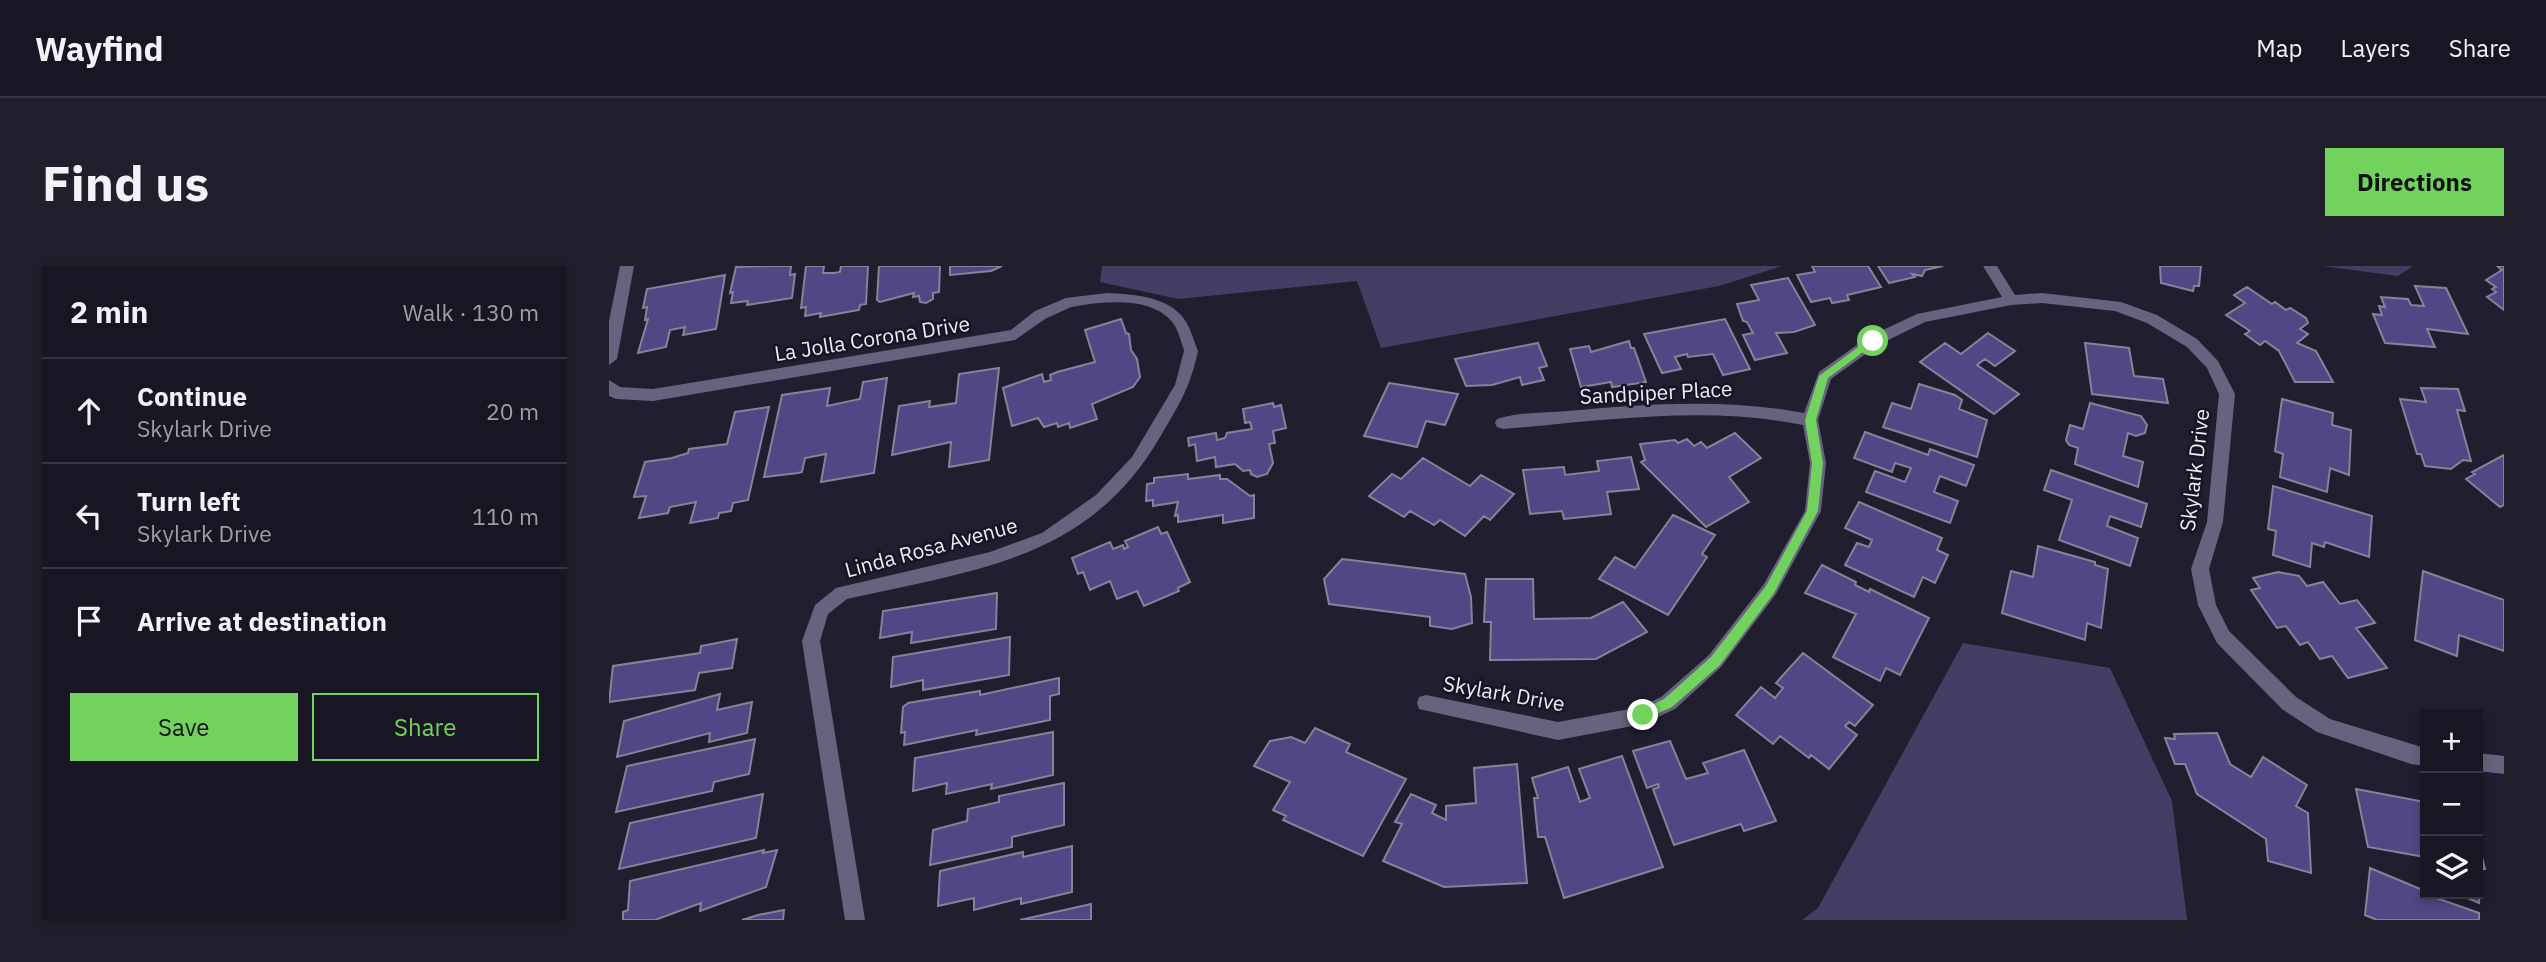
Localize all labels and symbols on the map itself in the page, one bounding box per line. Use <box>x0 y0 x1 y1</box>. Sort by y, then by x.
street label: La Jolla Corona Drive <box>772 309 972 367</box>
route start <box>1857 325 1888 356</box>
street label: Sandpiper Place <box>1579 374 1733 410</box>
street label: Skylark Drive <box>2173 407 2215 533</box>
street label: Linda Rosa Avenue <box>842 511 1020 583</box>
street label: Skylark Drive <box>1441 669 1567 717</box>
route end <box>1627 699 1658 730</box>

